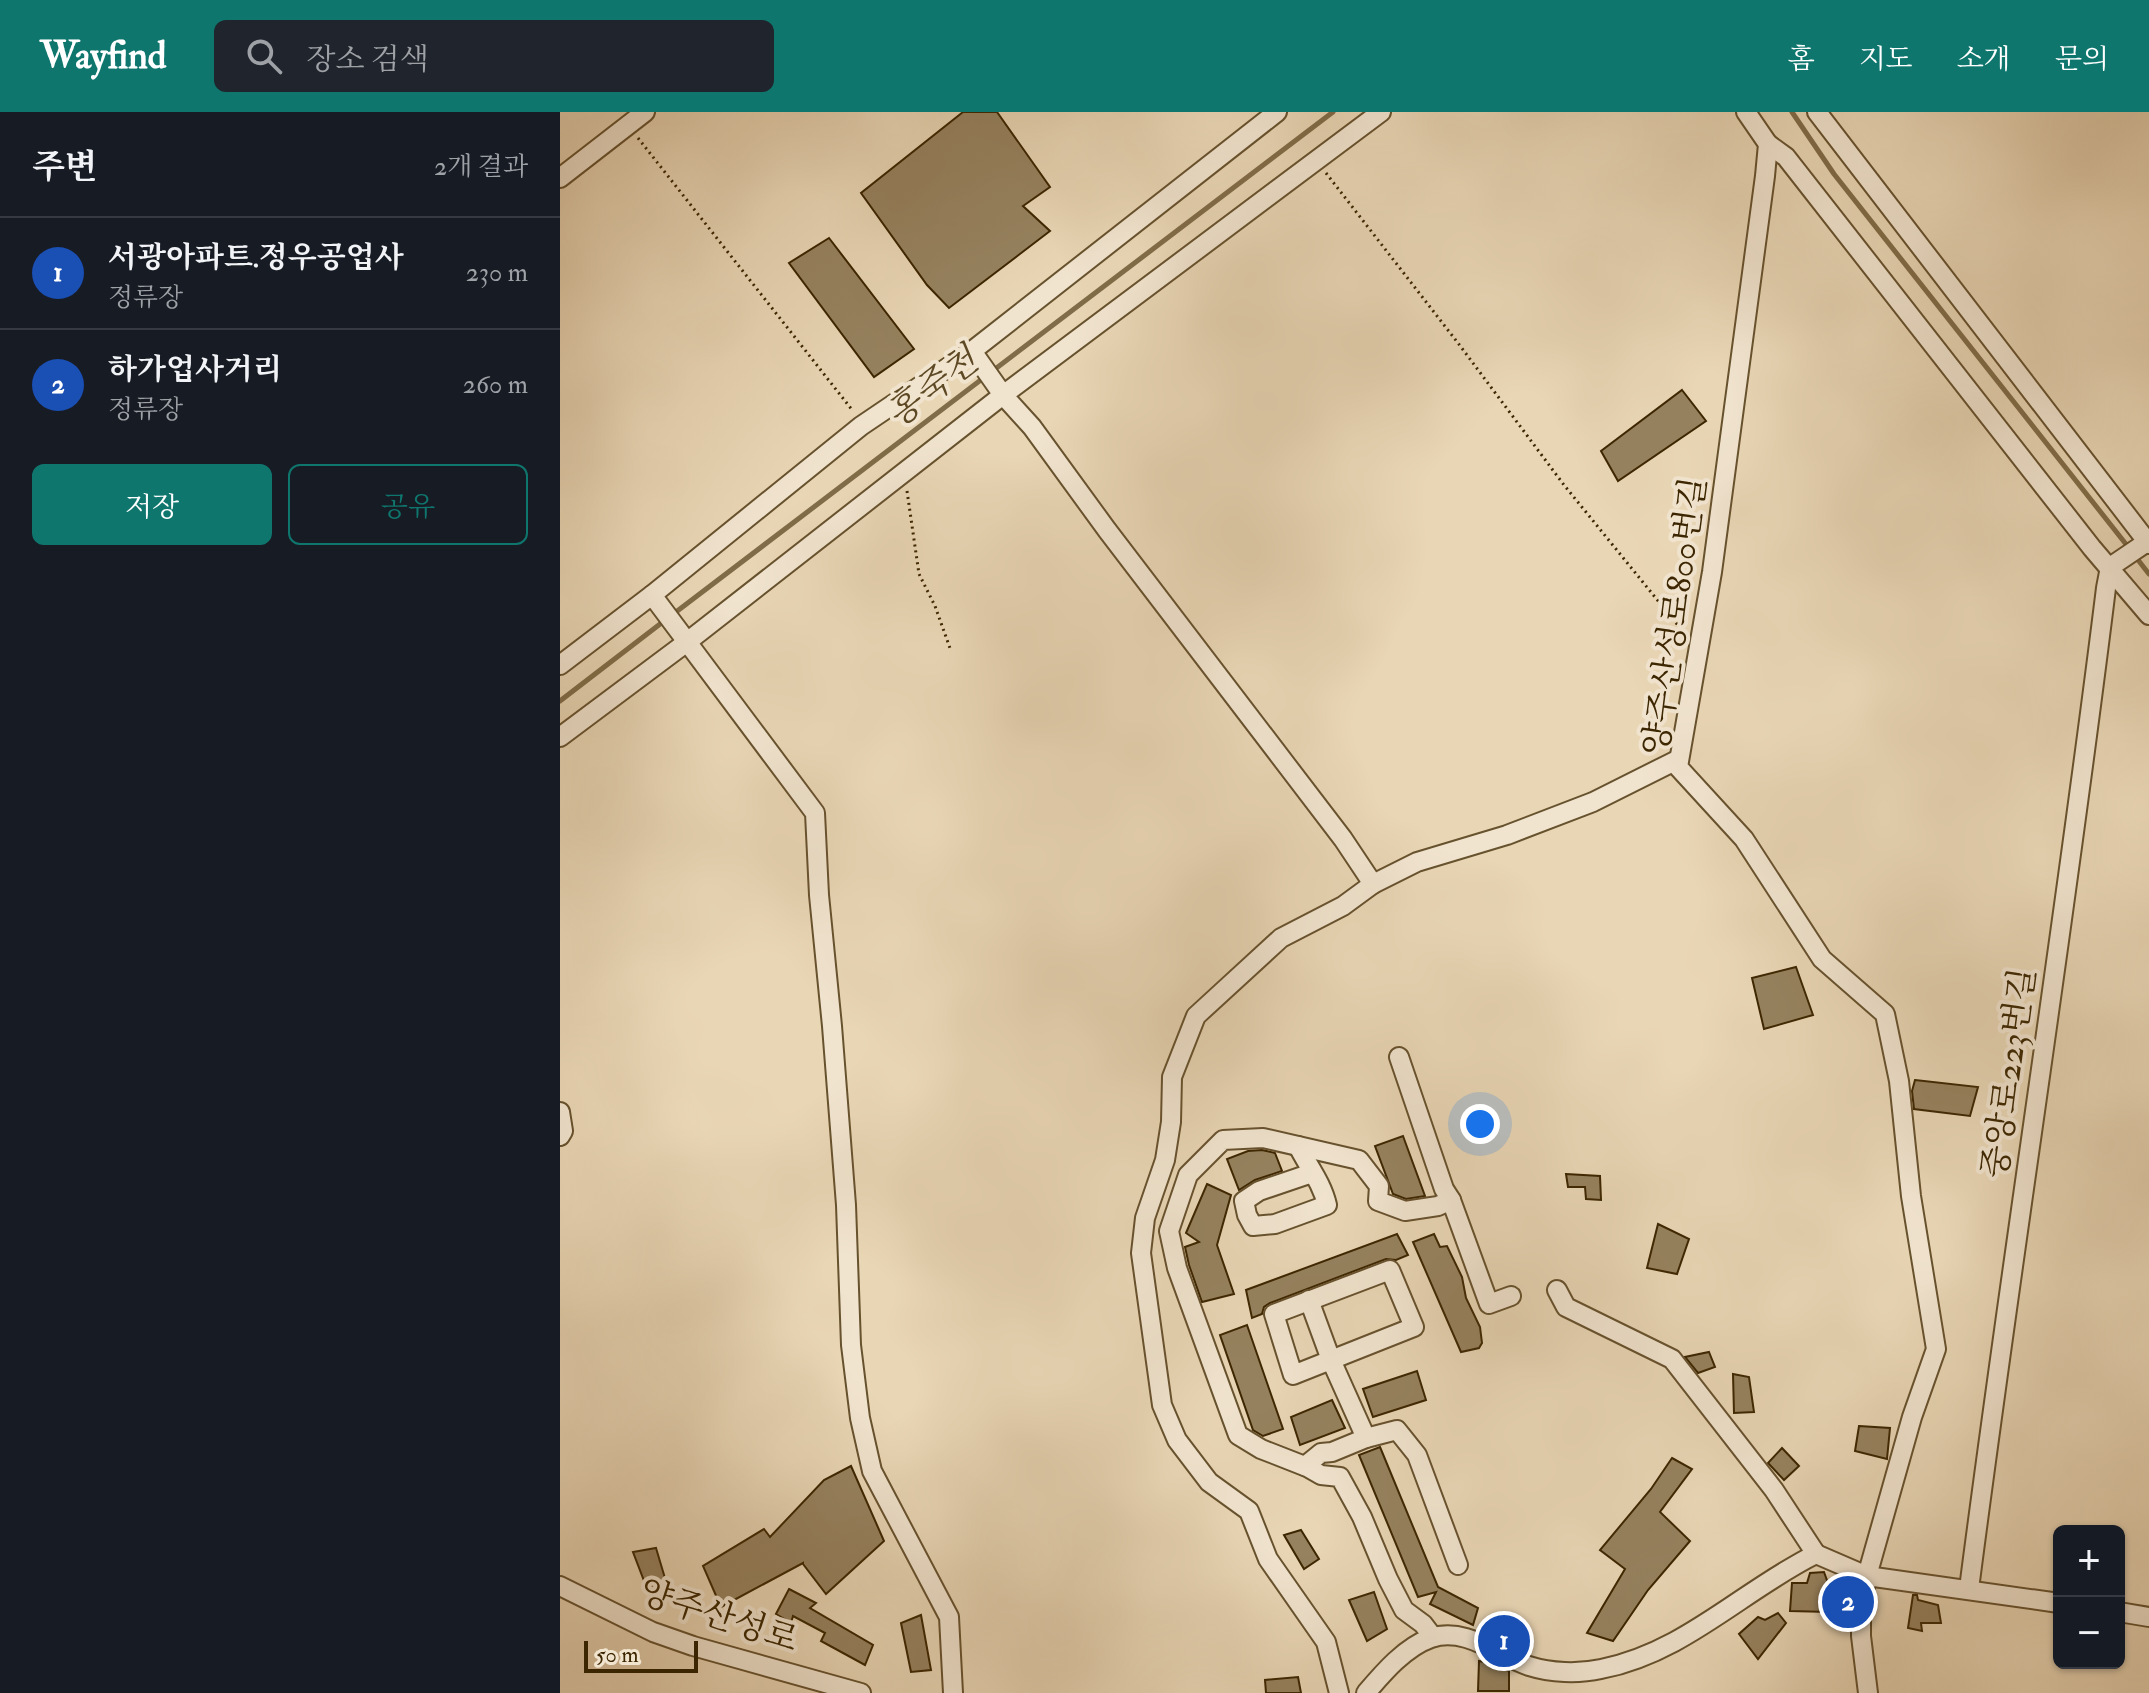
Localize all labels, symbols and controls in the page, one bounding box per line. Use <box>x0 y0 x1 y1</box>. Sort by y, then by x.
search box <box>214 20 774 92</box>
text: Wayfind <box>40 32 166 80</box>
icon: search <box>242 34 286 78</box>
text: 장소 검색 <box>306 41 429 78</box>
text: 홈 <box>1788 42 1815 77</box>
text: 지도 <box>1859 42 1913 77</box>
text: 소개 <box>1957 42 2011 77</box>
text: 문의 <box>2055 42 2109 77</box>
text: 주변 <box>32 146 98 189</box>
text: 2개 결과 <box>434 151 528 183</box>
text: 서광아파트.정우공업사 <box>108 239 404 276</box>
text: 1 <box>53 257 63 289</box>
text: 230 m <box>466 257 528 289</box>
text: 정류장 <box>108 282 183 314</box>
water label: 홍죽천 <box>877 336 989 437</box>
text: 하가업사거리 <box>108 351 282 388</box>
text: 2 <box>51 369 65 401</box>
text: 260 m <box>463 369 528 401</box>
text: 정류장 <box>108 394 183 426</box>
button: 저장 <box>32 464 272 545</box>
button: 공유 <box>288 464 528 545</box>
street label: 양주산성로800번길 <box>1635 474 1716 758</box>
street label: 중앙로223번길 <box>1973 965 2046 1181</box>
your location <box>1460 1104 1500 1144</box>
map controls <box>2053 1525 2125 1669</box>
button: + <box>2053 1525 2125 1597</box>
street label: 양주산성로 <box>634 1571 803 1662</box>
pin: 2 <box>1822 1572 1874 1632</box>
button: − <box>2053 1597 2125 1669</box>
pin: 1 <box>1478 1611 1530 1671</box>
scale bar <box>584 1637 698 1673</box>
text: 50 m <box>596 1641 638 1669</box>

